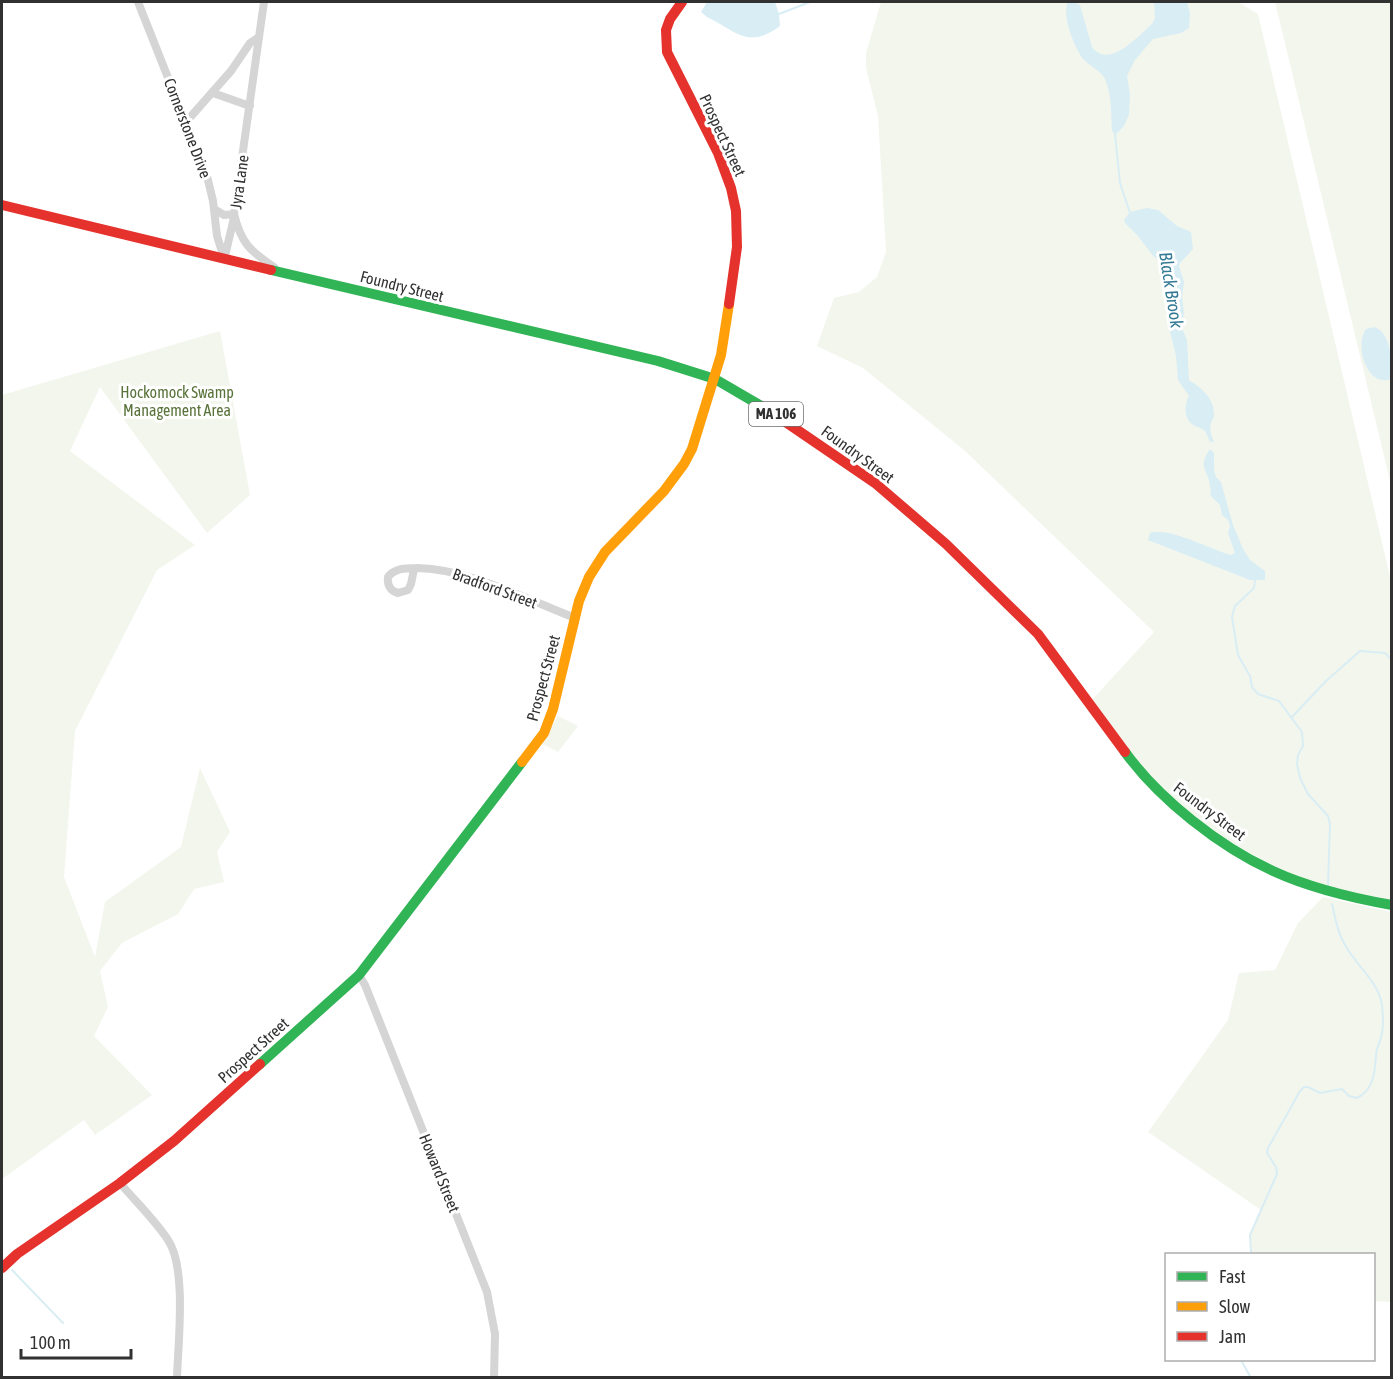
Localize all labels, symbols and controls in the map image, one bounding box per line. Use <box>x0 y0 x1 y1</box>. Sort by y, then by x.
street label: Cornerstone Drive <box>161 76 215 180</box>
street label: Prospect Street <box>695 91 750 180</box>
street label: Jyra Lane <box>226 154 253 210</box>
water label: Black Brook <box>1155 250 1188 330</box>
street label: Foundry Street <box>358 267 446 306</box>
park label: Hockomock Swamp Management Area <box>120 383 234 420</box>
road number: MA 106 <box>749 402 803 426</box>
street label: Foundry Street <box>818 422 898 487</box>
street label: Bradford Street <box>450 564 540 612</box>
street label: Prospect Street <box>523 633 564 723</box>
street label: Foundry Street <box>1170 778 1250 845</box>
street label: Prospect Street <box>214 1014 293 1087</box>
street label: Howard Street <box>416 1131 464 1215</box>
legend <box>1165 1253 1375 1361</box>
text: Fast <box>1219 1266 1246 1287</box>
text: Slow <box>1219 1296 1250 1317</box>
scale bar <box>21 1322 130 1360</box>
text: Jam <box>1219 1326 1246 1347</box>
text: 100 m <box>30 1332 71 1353</box>

